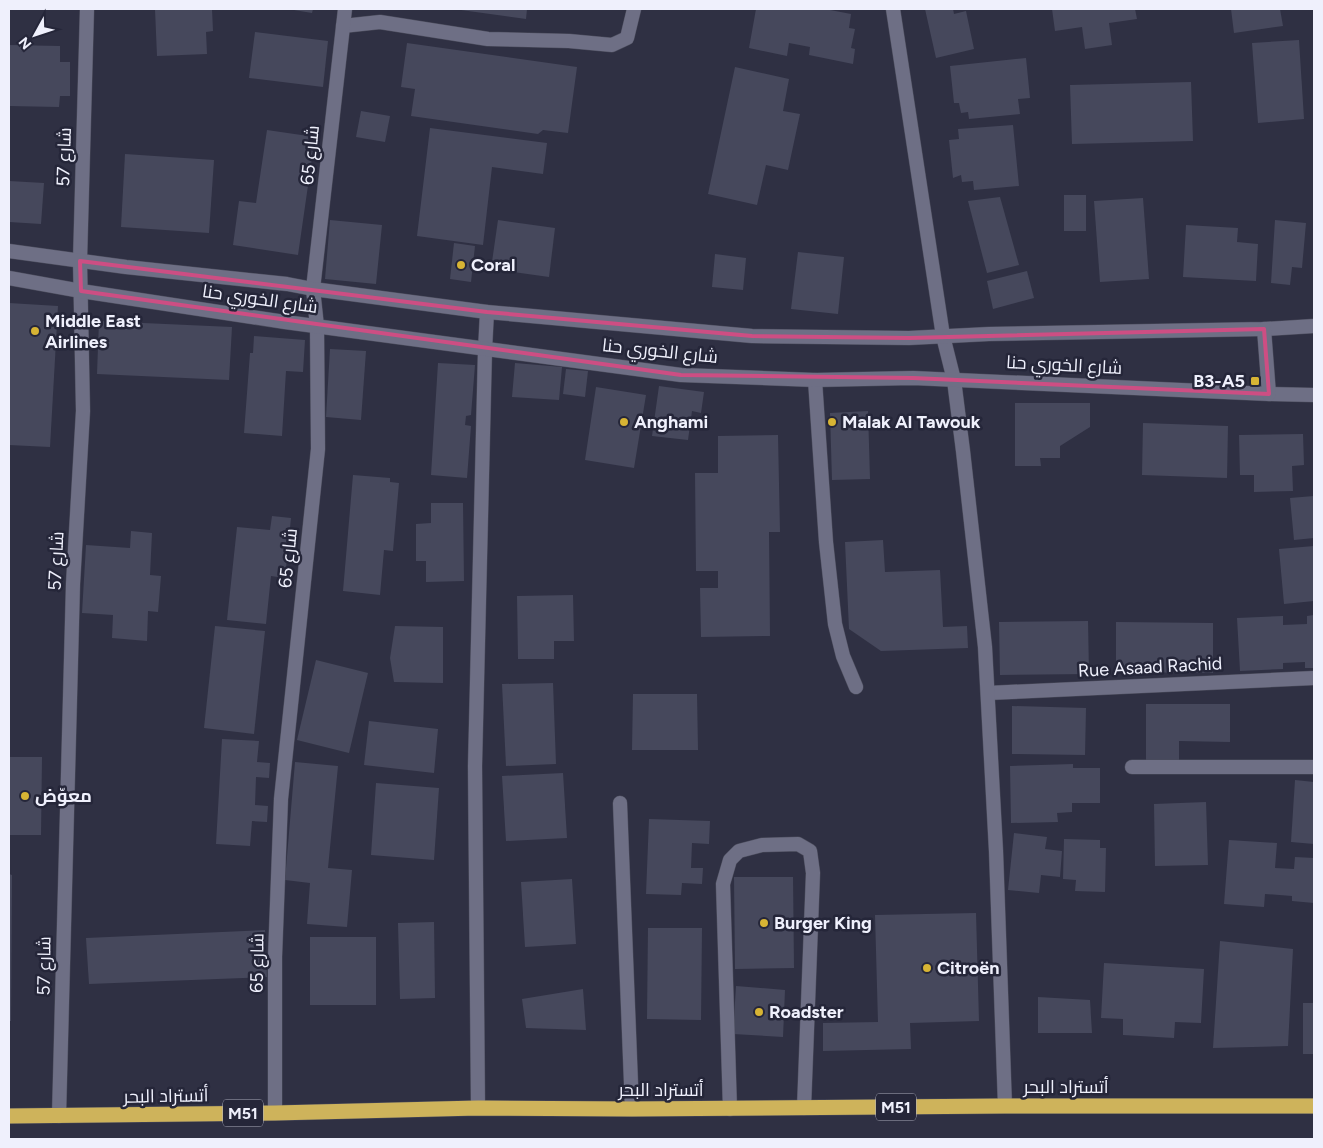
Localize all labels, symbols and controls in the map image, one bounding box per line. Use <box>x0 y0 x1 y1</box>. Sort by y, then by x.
north arrow <box>10 10 60 60</box>
text: N <box>15 33 35 53</box>
street label: شارع 65 <box>296 124 325 186</box>
street label: شارع 57 <box>52 127 77 187</box>
place label: Coral <box>471 254 515 276</box>
marker: Coral <box>455 259 467 271</box>
street label: شارع الخوري حنا <box>200 280 319 321</box>
place label: Middle East Airlines <box>45 310 141 353</box>
marker: Middle East Airlines <box>29 325 41 337</box>
street label: شارع الخوري حنا <box>601 334 719 371</box>
street label: شارع الخوري حنا <box>1005 351 1123 382</box>
place label: B3-A5 <box>1193 370 1245 392</box>
marker: B3-A5 <box>1249 375 1261 387</box>
place label: Anghami <box>634 411 708 433</box>
place label: Malak Al Tawouk <box>842 411 981 433</box>
marker: Anghami <box>618 416 630 428</box>
marker: Malak Al Tawouk <box>826 416 838 428</box>
street label: شارع 65 <box>274 527 303 589</box>
street label: شارع 57 <box>43 531 70 591</box>
street label: Rue Asaad Rachid <box>1077 652 1223 682</box>
place label: معوّض <box>35 785 92 807</box>
marker: معوّض <box>19 790 31 802</box>
place label: Burger King <box>774 912 872 934</box>
marker: Burger King <box>758 917 770 929</box>
street label: شارع 65 <box>245 933 270 993</box>
street label: شارع 57 <box>32 936 57 996</box>
place label: Citroën <box>937 957 1000 979</box>
marker: Citroën <box>921 962 933 974</box>
place label: Roadster <box>769 1001 844 1023</box>
marker: Roadster <box>753 1006 765 1018</box>
street label: أتستراد البحر <box>1022 1076 1109 1098</box>
street label: أتستراد البحر <box>617 1079 704 1101</box>
street label: أتستراد البحر <box>122 1084 209 1108</box>
road number: M51 <box>876 1094 916 1120</box>
road number: M51 <box>223 1100 263 1126</box>

